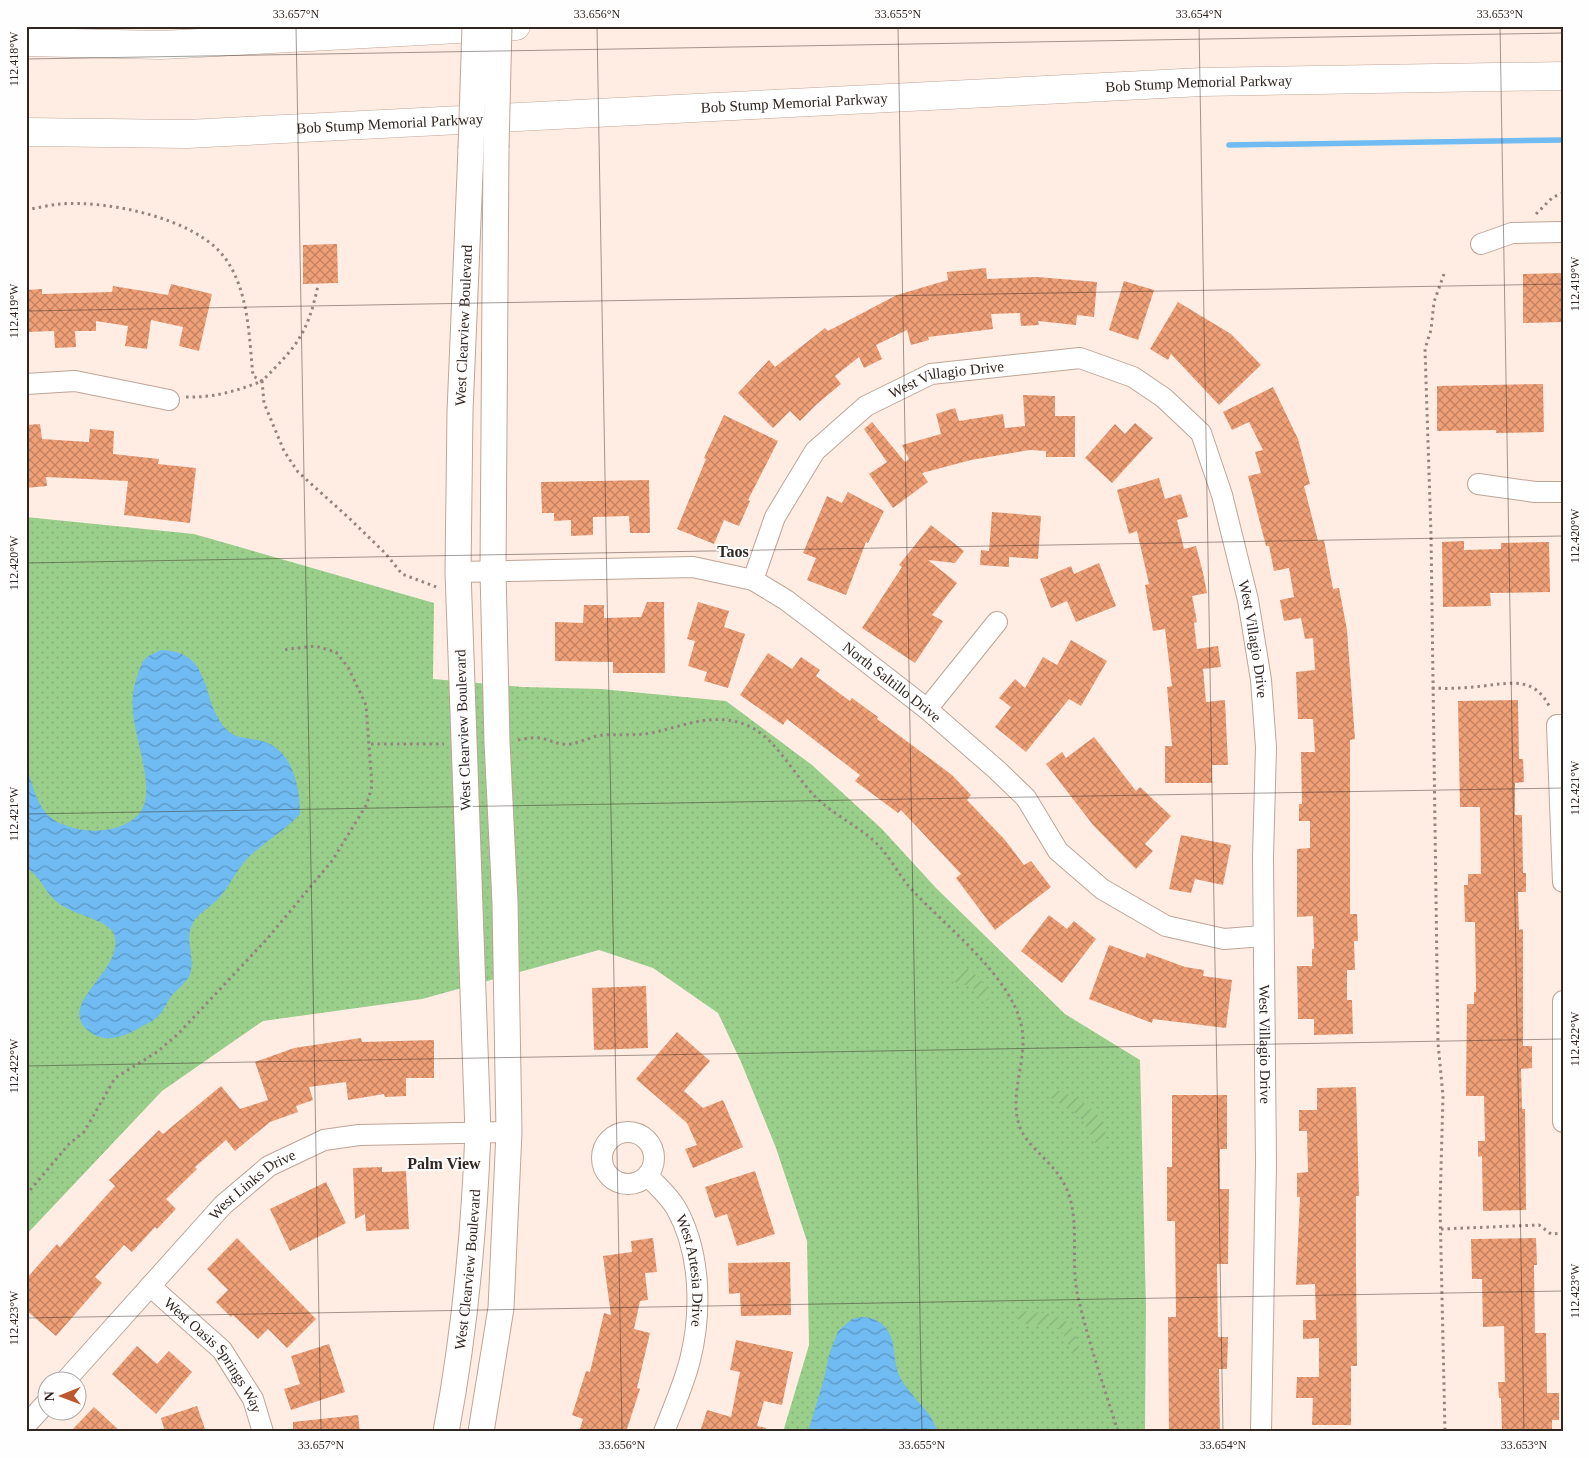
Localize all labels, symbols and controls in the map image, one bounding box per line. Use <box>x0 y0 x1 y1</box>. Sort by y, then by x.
text: 33.657°N <box>273 7 320 21</box>
text: 33.656°N <box>574 7 621 21</box>
text: 33.655°N <box>875 7 922 21</box>
text: 33.654°N <box>1176 7 1223 21</box>
text: 33.653°N <box>1477 7 1524 21</box>
text: 112.418°W <box>7 31 21 86</box>
street label: Bob Stump Memorial Parkway <box>1105 72 1293 95</box>
street label: Bob Stump Memorial Parkway <box>700 90 889 116</box>
street label: Bob Stump Memorial Parkway <box>296 111 484 136</box>
street label: West Clearview Boulevard <box>452 244 475 406</box>
text: 112.419°W <box>1568 256 1582 311</box>
text: 112.419°W <box>7 283 21 338</box>
street label: West Villagio Drive <box>886 358 1005 402</box>
text: 112.420°W <box>1568 508 1582 563</box>
text: 112.420°W <box>7 535 21 590</box>
district label: Taos <box>717 543 749 560</box>
street label: West Villagio Drive <box>1235 578 1270 699</box>
street label: North Saltillo Drive <box>840 639 944 726</box>
street label: West Clearview Boulevard <box>452 649 474 811</box>
text: 112.421°W <box>1568 760 1582 815</box>
text: 112.421°W <box>7 786 21 841</box>
street label: West Villagio Drive <box>1256 984 1273 1104</box>
text: 112.422°W <box>1568 1011 1582 1066</box>
text: 112.422°W <box>7 1038 21 1093</box>
street label: West Links Drive <box>206 1147 298 1223</box>
district label: Palm View <box>407 1155 481 1172</box>
street label: West Clearview Boulevard <box>452 1188 483 1351</box>
street label: West Artesia Drive <box>673 1212 705 1328</box>
text: 112.423°W <box>1568 1263 1582 1318</box>
text: 112.423°W <box>7 1290 21 1345</box>
street label: West Oasis Springs Way <box>161 1294 265 1415</box>
north arrow <box>38 1370 88 1420</box>
text: N <box>42 1391 57 1401</box>
text: 33.657°N <box>298 1438 345 1452</box>
text: 33.656°N <box>599 1438 646 1452</box>
text: 33.655°N <box>899 1438 946 1452</box>
text: 33.654°N <box>1200 1438 1247 1452</box>
text: 33.653°N <box>1501 1438 1548 1452</box>

